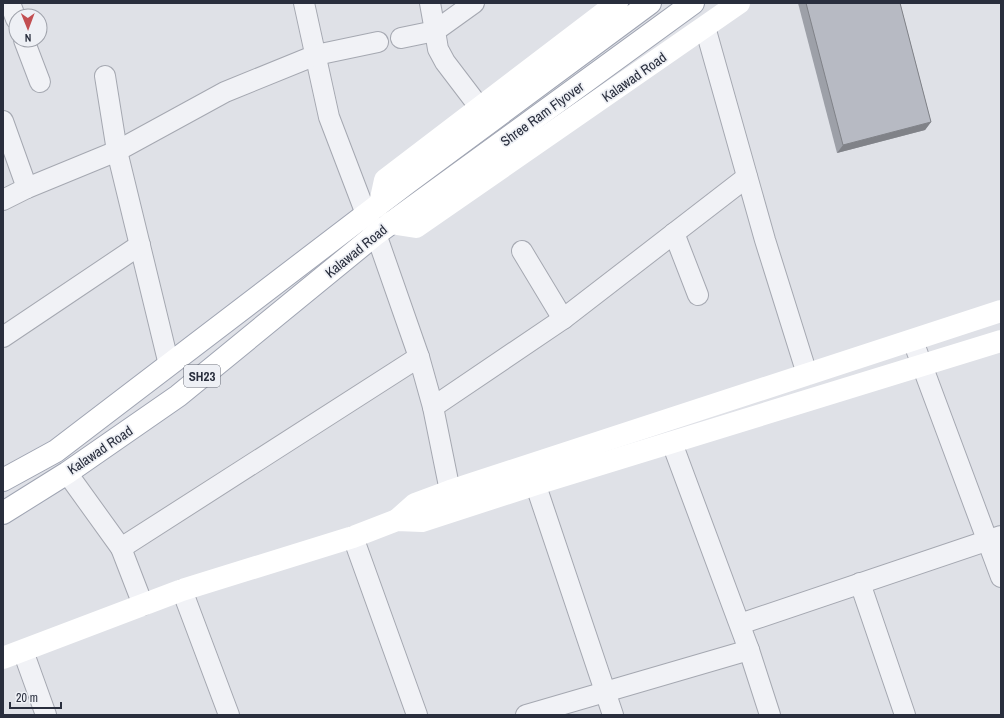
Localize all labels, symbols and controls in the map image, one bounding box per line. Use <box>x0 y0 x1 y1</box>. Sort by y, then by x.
north arrow <box>8 8 48 48</box>
text: N <box>25 31 32 45</box>
street label: Kalawad Road <box>598 48 670 106</box>
street label: Shree Ram Flyover <box>497 78 587 150</box>
street label: Kalawad Road <box>321 221 391 281</box>
road number: SH23 <box>184 365 220 387</box>
street label: Kalawad Road <box>64 422 136 478</box>
scale bar <box>10 684 61 710</box>
text: 20 m <box>16 690 38 706</box>

